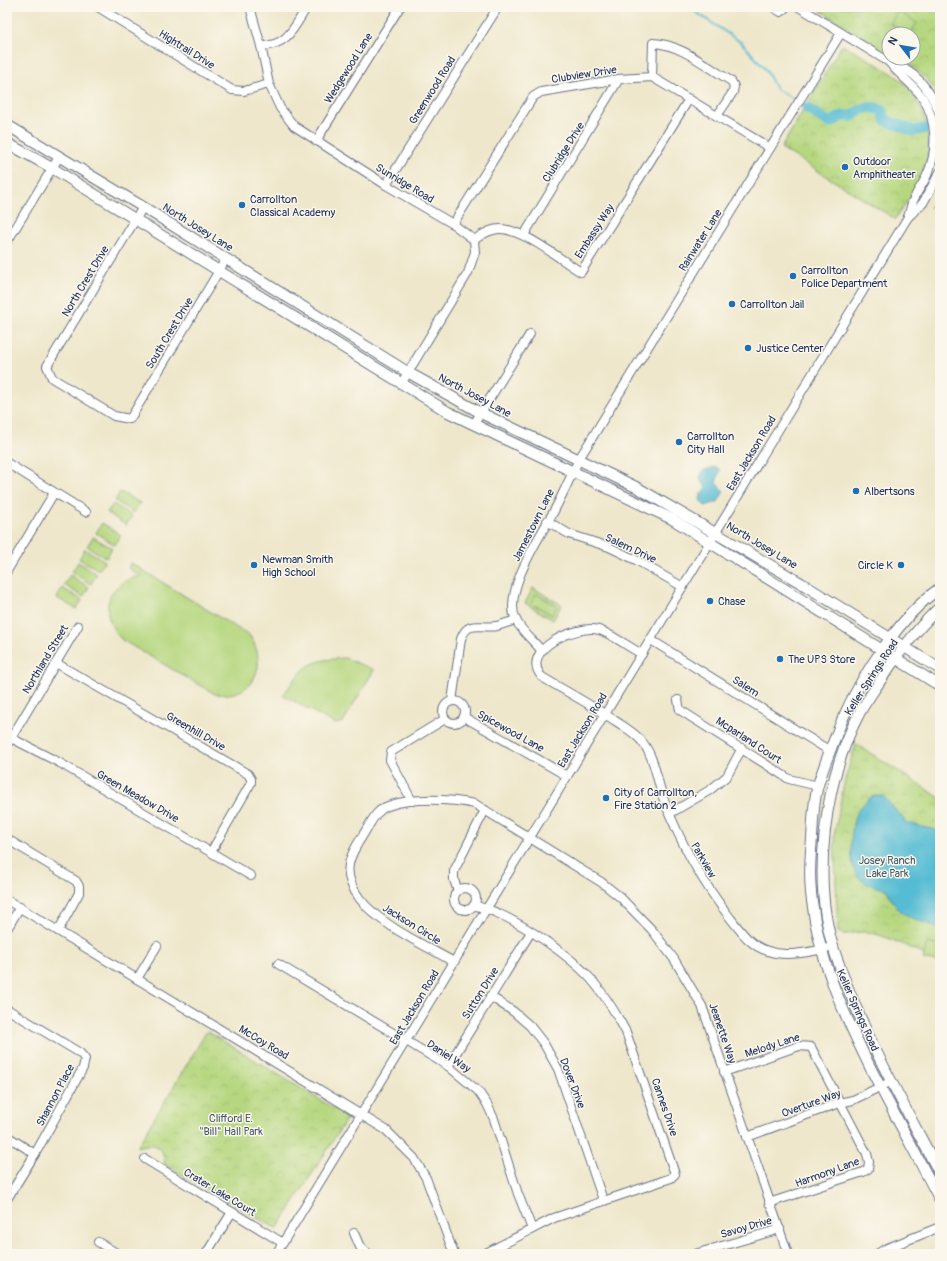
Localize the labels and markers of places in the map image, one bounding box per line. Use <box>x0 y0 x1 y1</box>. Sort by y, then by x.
place label: Outdoor Amphitheater <box>853 155 916 181</box>
marker: Outdoor Amphitheater <box>840 162 850 172</box>
place label: Carrollton Classical Academy <box>250 193 335 219</box>
marker: Carrollton Classical Academy <box>237 200 247 210</box>
place label: Carrollton Police Department <box>801 264 888 290</box>
marker: Carrollton Police Department <box>788 271 798 281</box>
place label: Carrollton Jail <box>740 298 804 311</box>
marker: Carrollton Jail <box>727 299 737 309</box>
place label: Justice Center <box>756 342 823 355</box>
marker: Justice Center <box>743 343 753 353</box>
place label: Carrollton City Hall <box>687 430 734 456</box>
marker: Carrollton City Hall <box>674 437 684 447</box>
place label: Albertsons <box>864 485 915 498</box>
marker: Albertsons <box>851 486 861 496</box>
place label: Newman Smith High School <box>262 553 333 579</box>
place label: Circle K <box>858 559 893 572</box>
marker: Newman Smith High School <box>249 560 259 570</box>
marker: Circle K <box>896 560 906 570</box>
place label: Chase <box>718 595 746 608</box>
marker: Chase <box>705 596 715 606</box>
place label: The UPS Store <box>788 653 856 666</box>
marker: The UPS Store <box>775 654 785 664</box>
place label: City of Carrollton, Fire Station 2 <box>614 786 697 812</box>
marker: City of Carrollton, Fire Station 2 <box>601 793 611 803</box>

